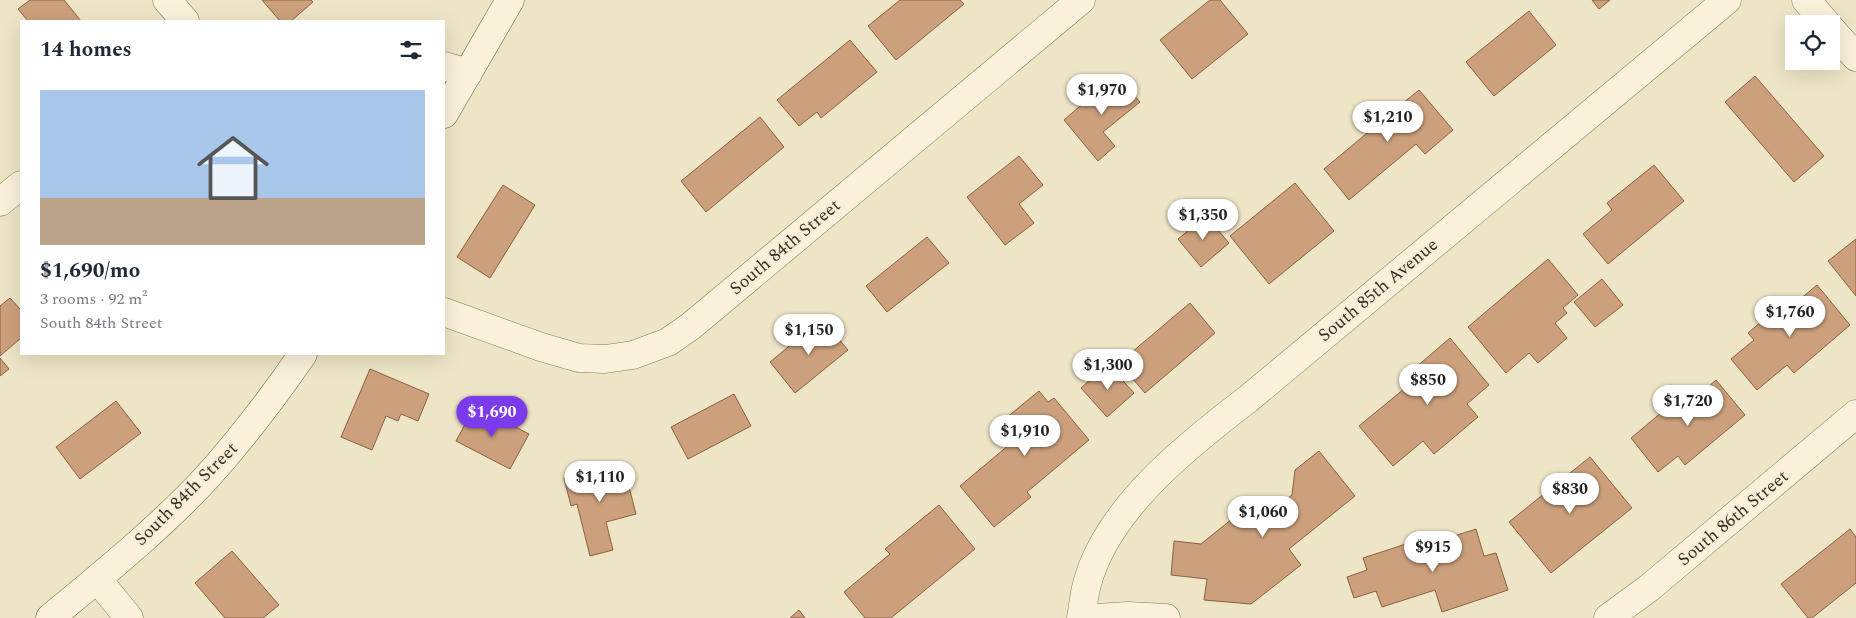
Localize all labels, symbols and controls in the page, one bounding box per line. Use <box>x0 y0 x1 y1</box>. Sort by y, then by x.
map controls <box>1785 15 1840 70</box>
button: locate <box>1785 15 1840 70</box>
text: 14 homes <box>40 34 132 66</box>
icon: filters <box>397 36 425 64</box>
pin: $1,970 <box>1061 74 1143 116</box>
text: $1,970 <box>1077 78 1127 102</box>
pin: $1,210 <box>1347 100 1429 143</box>
text: $1,210 <box>1363 105 1413 129</box>
icon: home <box>188 123 278 213</box>
street label: South 84th Street <box>724 192 846 302</box>
pin: $1,350 <box>1162 198 1244 241</box>
text: $1,350 <box>1178 203 1228 227</box>
street label: South 85th Avenue <box>1312 231 1444 349</box>
text: $1,690/mo <box>40 255 140 287</box>
text: 3 rooms · 92 m² <box>40 287 147 311</box>
pin: $1,760 <box>1749 296 1831 338</box>
text: $1,760 <box>1765 300 1815 324</box>
text: South 84th Street <box>40 311 162 335</box>
pin: $1,150 <box>768 314 850 356</box>
text: $1,150 <box>784 318 834 342</box>
pin: $1,300 <box>1067 348 1149 391</box>
text: $1,300 <box>1083 353 1133 377</box>
pin: $850 <box>1398 364 1458 406</box>
text: $850 <box>1410 368 1446 392</box>
pin: $1,720 <box>1647 384 1729 427</box>
text: $1,720 <box>1663 389 1713 413</box>
pin: $1,690 <box>451 396 533 438</box>
text: $1,690 <box>467 400 517 424</box>
pin: $1,910 <box>984 414 1066 457</box>
text: $1,910 <box>1000 419 1050 443</box>
street label: South 84th Street <box>128 436 244 552</box>
pin: $1,110 <box>559 460 641 503</box>
street label: South 86th Street <box>1672 463 1794 573</box>
text: $1,110 <box>575 465 625 489</box>
pin: $830 <box>1540 472 1600 515</box>
text: $830 <box>1552 477 1588 501</box>
pin: $1,060 <box>1222 496 1304 538</box>
text: $1,060 <box>1238 500 1288 524</box>
pin: $915 <box>1403 530 1463 573</box>
text: $915 <box>1415 535 1451 559</box>

